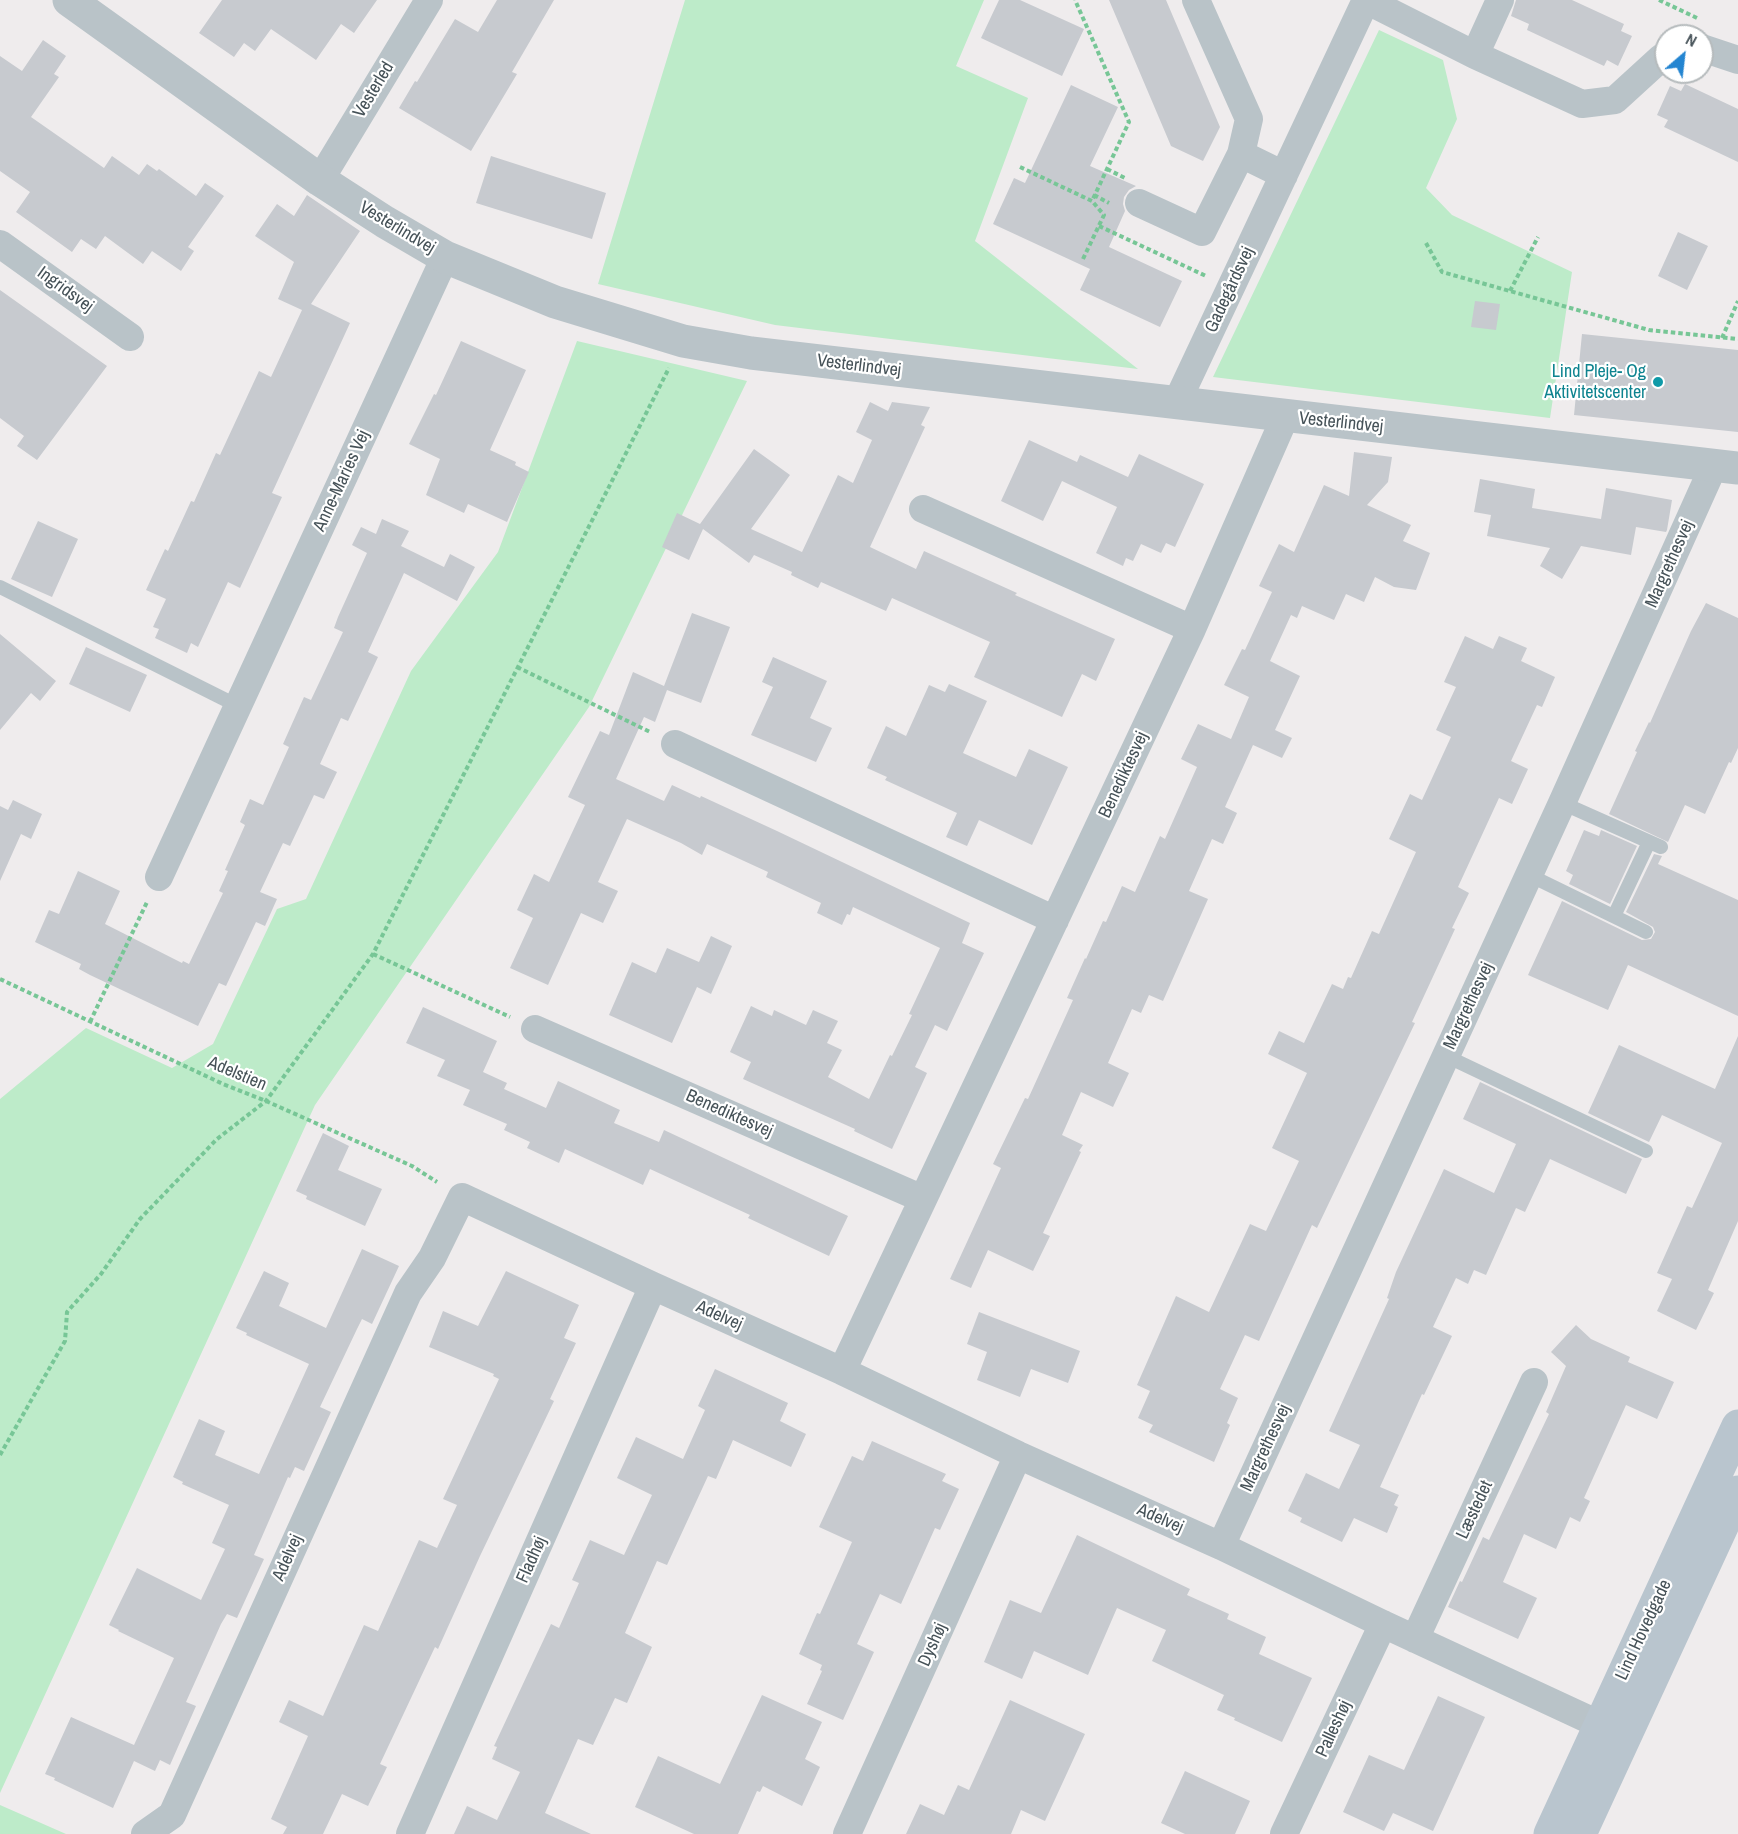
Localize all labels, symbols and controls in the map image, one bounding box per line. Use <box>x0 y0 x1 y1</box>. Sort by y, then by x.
north arrow <box>1654 24 1714 84</box>
text: N <box>1682 28 1701 52</box>
street label: Vesterled <box>349 58 399 122</box>
street label: Vesterlindvej <box>355 197 439 259</box>
street label: Gadegårdsvej <box>1201 244 1259 336</box>
street label: Ingridsvej <box>33 262 97 318</box>
street label: Vesterlindvej <box>816 350 902 382</box>
place label: Lind Pleje- Og Aktivitetscenter <box>1544 361 1646 404</box>
marker: Lind Pleje- Og Aktivitetscenter <box>1651 375 1665 389</box>
street label: Vesterlindvej <box>1298 408 1384 438</box>
street label: Anne-Maries Vej <box>309 427 375 535</box>
street label: Margrethesvej <box>1641 517 1699 611</box>
street label: Benediktesvej <box>1095 728 1153 822</box>
street label: Margrethesvej <box>1439 959 1499 1053</box>
street label: Adelstien <box>204 1052 270 1096</box>
street label: Benediktesvej <box>682 1085 776 1143</box>
street label: Adelvej <box>692 1296 746 1336</box>
street label: Margrethesvej <box>1236 1401 1296 1495</box>
street label: Læstedet <box>1452 1478 1498 1542</box>
street label: Adelvej <box>1133 1499 1187 1539</box>
street label: Adelvej <box>268 1531 308 1585</box>
street label: Fladhøj <box>512 1533 552 1587</box>
street label: Lind Hovedgade <box>1611 1576 1677 1684</box>
street label: Dyshøj <box>914 1620 952 1670</box>
street label: Palleshøj <box>1312 1697 1356 1761</box>

